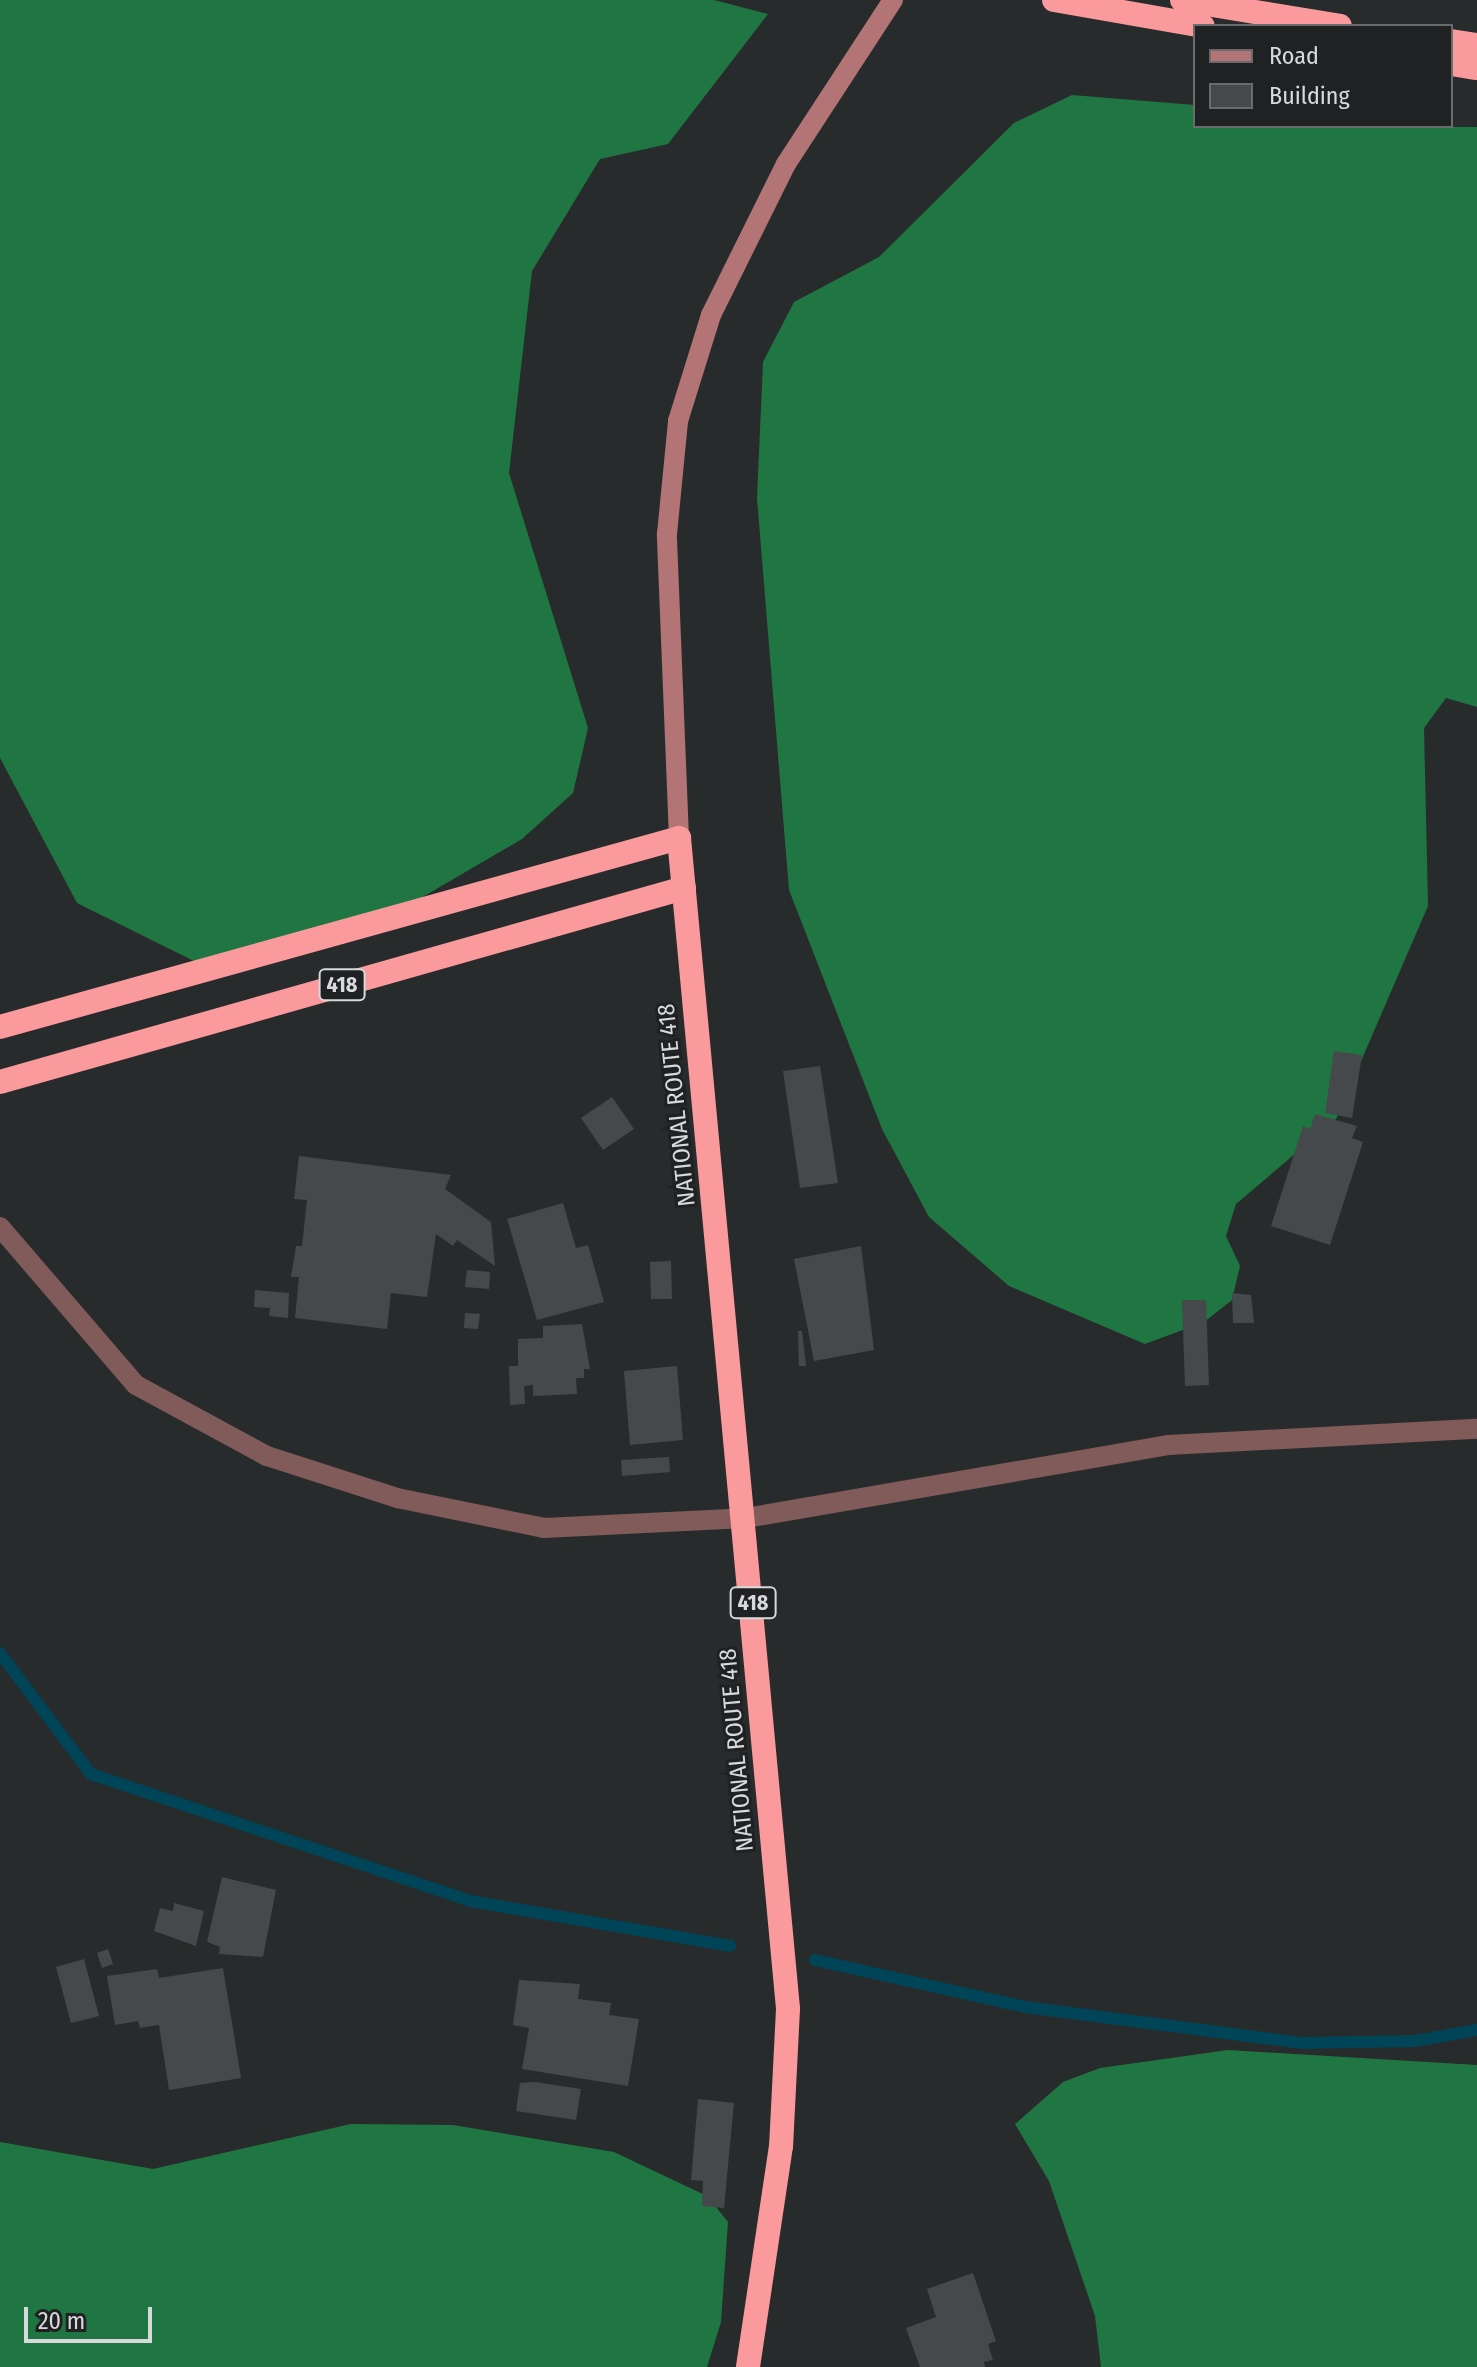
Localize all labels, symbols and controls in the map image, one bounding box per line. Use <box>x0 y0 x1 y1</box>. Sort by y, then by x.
legend <box>1193 24 1453 128</box>
text: Road <box>1269 42 1319 70</box>
text: Building <box>1269 82 1350 110</box>
road number: 418 <box>318 967 366 1003</box>
street label: NATIONAL ROUTE 418 <box>652 1002 702 1208</box>
road number: 418 <box>729 1585 777 1621</box>
street label: NATIONAL ROUTE 418 <box>714 1647 760 1853</box>
scale bar <box>28 2291 156 2341</box>
text: 20 m <box>38 2307 85 2335</box>

